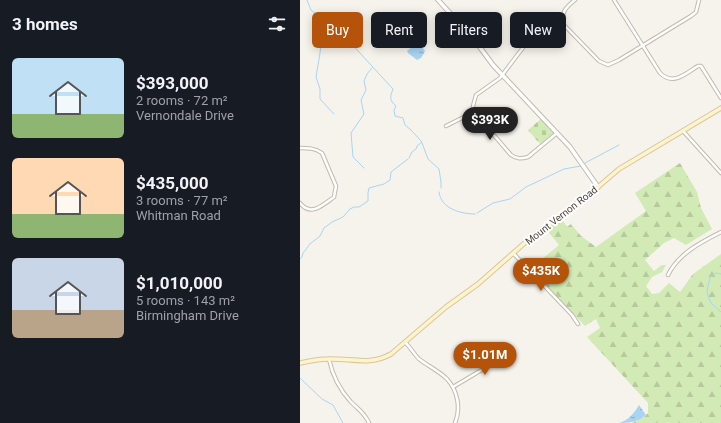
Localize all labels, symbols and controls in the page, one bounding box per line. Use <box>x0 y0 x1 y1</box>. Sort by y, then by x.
chip: Buy <box>312 12 363 48</box>
chip: Rent <box>371 12 427 48</box>
chip: Filters <box>435 12 502 48</box>
chip: New <box>510 12 566 48</box>
icon: filters <box>266 13 288 35</box>
text: 3 homes <box>12 14 78 34</box>
text: $393,000 <box>136 73 208 93</box>
icon: home <box>44 74 92 122</box>
text: 2 rooms · 72 m² <box>136 93 228 108</box>
pin: $393K <box>462 107 518 141</box>
text: Vernondale Drive <box>136 108 234 123</box>
text: $393K <box>471 112 509 127</box>
text: $435,000 <box>136 173 208 193</box>
icon: home <box>44 174 92 222</box>
street label: Mount Vernon Road <box>523 184 599 247</box>
text: 3 rooms · 77 m² <box>136 193 228 208</box>
text: Whitman Road <box>136 208 221 223</box>
pin: $435K <box>513 258 569 292</box>
text: $435K <box>522 263 560 278</box>
text: $1,010,000 <box>136 273 222 293</box>
icon: home <box>44 274 92 322</box>
text: 5 rooms · 143 m² <box>136 293 235 308</box>
text: Birmingham Drive <box>136 308 239 323</box>
pin: $1.01M <box>452 342 518 376</box>
text: $1.01M <box>463 347 508 362</box>

